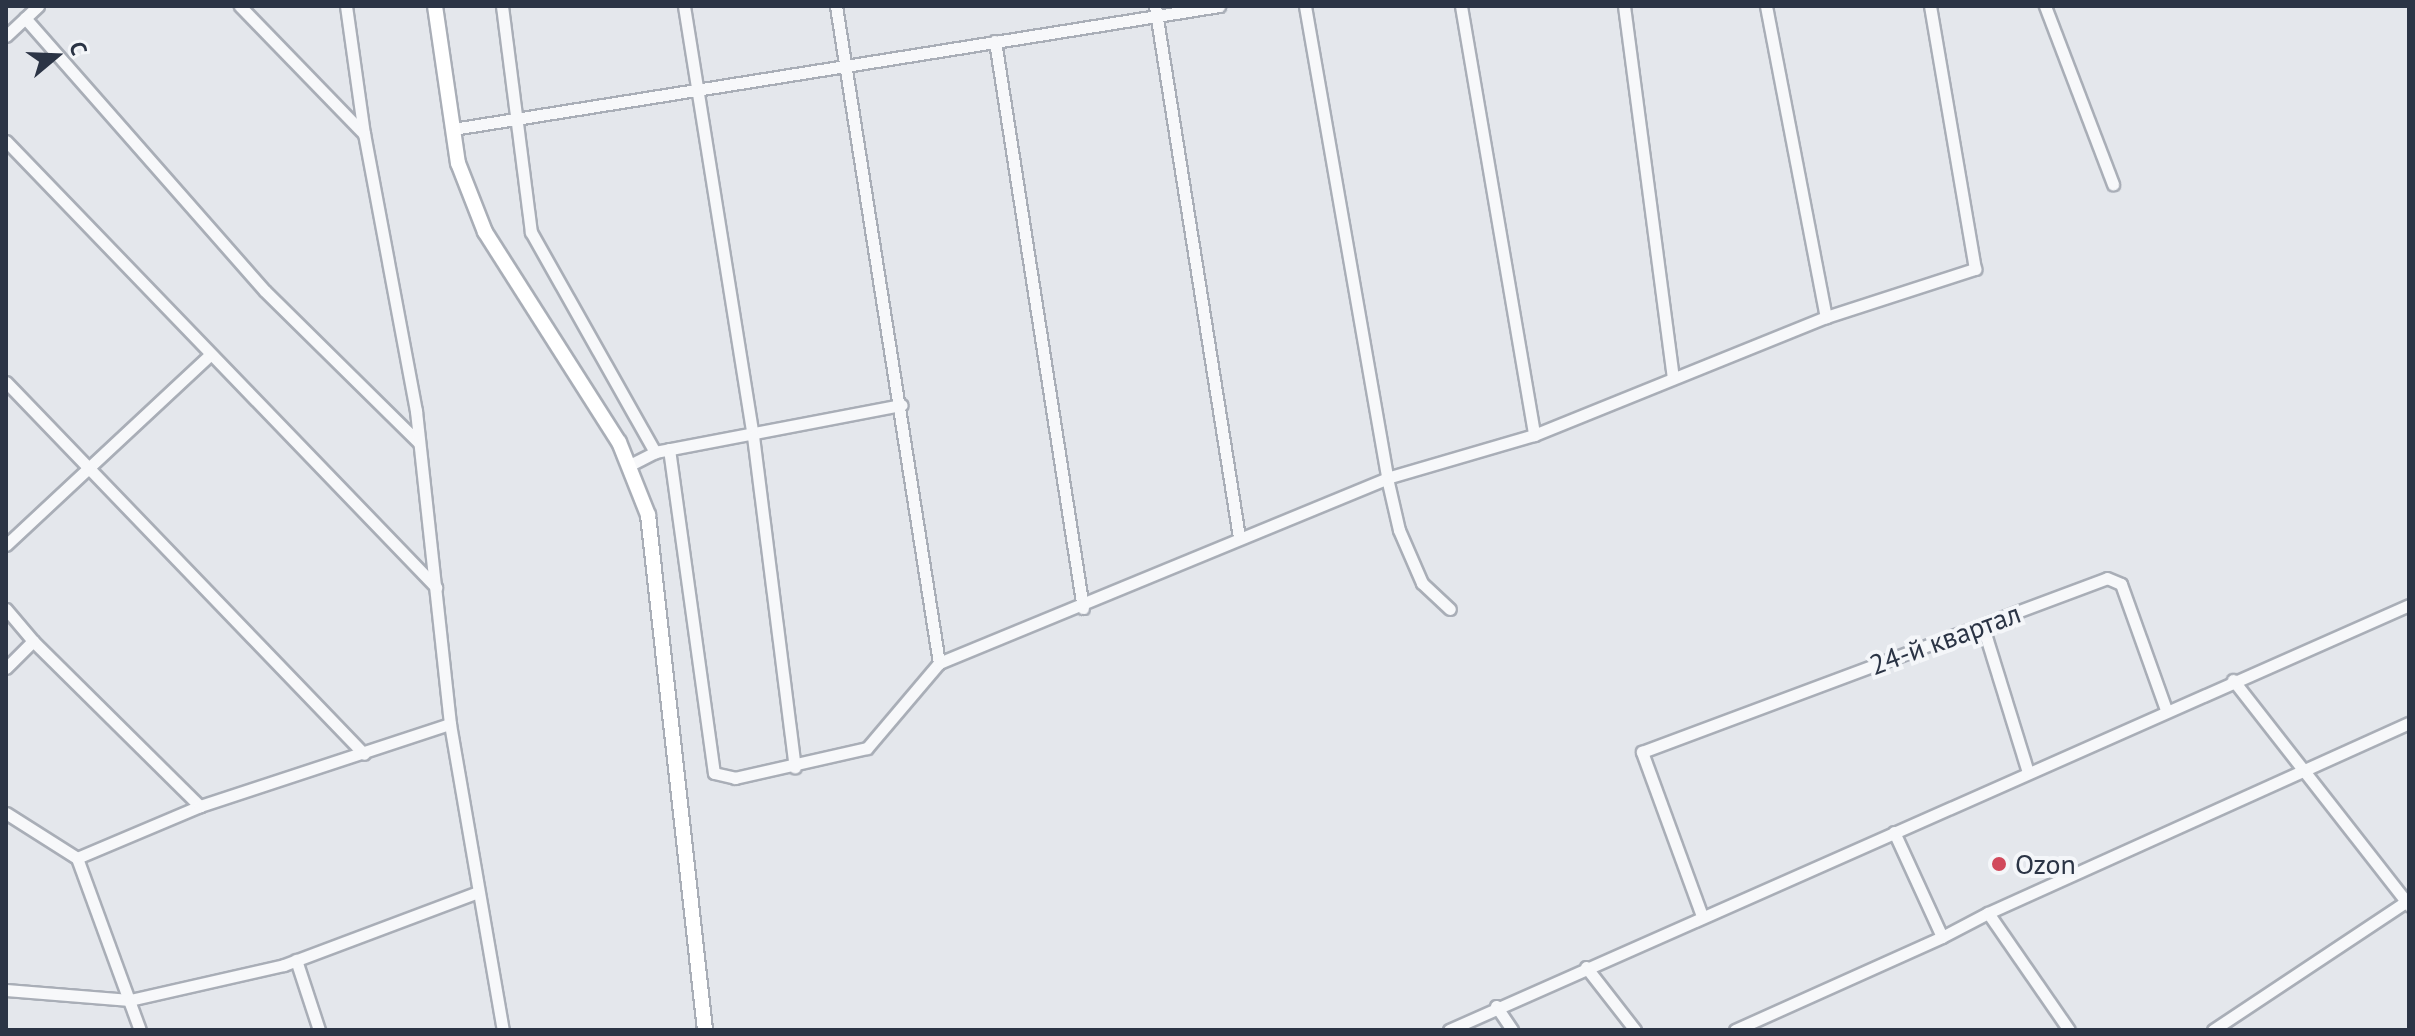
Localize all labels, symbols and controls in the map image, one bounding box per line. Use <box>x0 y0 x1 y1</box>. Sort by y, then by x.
north arrow <box>16 16 96 96</box>
text: С <box>63 38 94 59</box>
street label: 24-й квартал <box>1865 596 2025 682</box>
place label: Ozon <box>2015 847 2076 881</box>
marker: Ozon <box>1990 855 2008 873</box>

